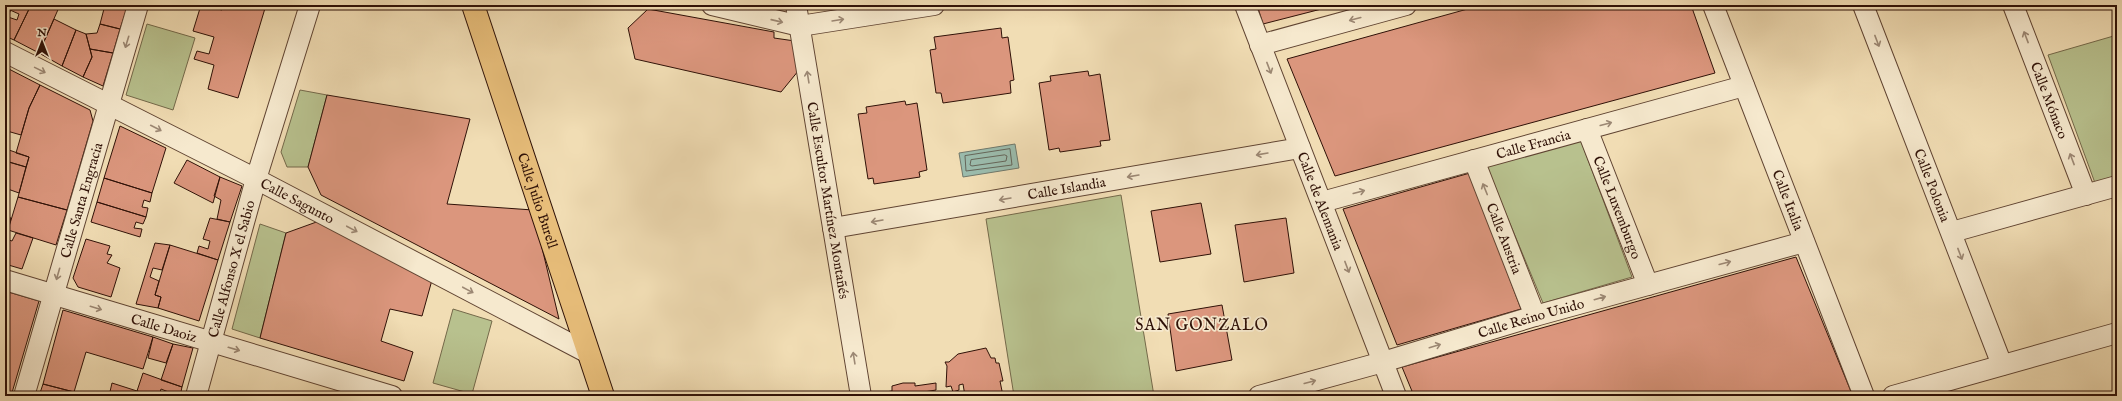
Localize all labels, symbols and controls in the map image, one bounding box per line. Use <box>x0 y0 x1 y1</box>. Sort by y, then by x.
one-way arrow <box>831 16 844 24</box>
one-way arrow <box>1348 16 1361 23</box>
one-way arrow <box>771 17 784 25</box>
north arrow <box>22 22 62 62</box>
text: N <box>36 26 47 40</box>
one-way arrow <box>2021 32 2029 44</box>
one-way arrow <box>1874 35 1882 47</box>
one-way arrow <box>123 36 130 49</box>
street label: Calle Mónaco <box>2026 60 2072 142</box>
one-way arrow <box>1265 61 1273 73</box>
one-way arrow <box>34 67 46 74</box>
one-way arrow <box>804 71 812 84</box>
street label: Calle Escultor Martínez Montañés <box>802 101 853 300</box>
one-way arrow <box>1599 120 1612 127</box>
one-way arrow <box>150 125 162 132</box>
street label: Calle Francia <box>1494 126 1574 164</box>
street label: Calle Santa Engracia <box>57 140 108 260</box>
street label: Calle Polonia <box>1909 146 1954 225</box>
street label: Calle de Alemania <box>1293 149 1347 254</box>
street label: Calle Julio Burell <box>513 151 561 251</box>
one-way arrow <box>1255 151 1268 159</box>
street label: Calle Luxemburgo <box>1588 153 1645 262</box>
one-way arrow <box>2068 153 2076 165</box>
street label: Calle Italia <box>1768 167 1808 234</box>
street label: Calle Islandia <box>1026 173 1108 204</box>
one-way arrow <box>1127 173 1140 181</box>
street label: Calle Sagunto <box>257 175 337 229</box>
one-way arrow <box>1481 183 1488 195</box>
one-way arrow <box>1353 188 1366 195</box>
one-way arrow <box>999 195 1012 203</box>
street label: Calle Alfonso X el Sabio <box>205 198 260 340</box>
street label: Calle Austria <box>1482 201 1526 277</box>
one-way arrow <box>871 217 884 225</box>
one-way arrow <box>346 226 358 234</box>
one-way arrow <box>1957 247 1964 260</box>
one-way arrow <box>1719 259 1732 267</box>
one-way arrow <box>1343 261 1351 273</box>
one-way arrow <box>54 268 61 281</box>
one-way arrow <box>461 287 473 294</box>
one-way arrow <box>1593 294 1606 301</box>
street label: Calle Reino Unido <box>1476 295 1587 343</box>
one-way arrow <box>89 305 102 312</box>
street label: Calle Daoiz <box>128 310 199 347</box>
district label: SAN GONZALO <box>1135 316 1269 336</box>
one-way arrow <box>1428 342 1441 349</box>
one-way arrow <box>227 346 240 353</box>
one-way arrow <box>850 351 858 364</box>
one-way arrow <box>1303 378 1316 385</box>

